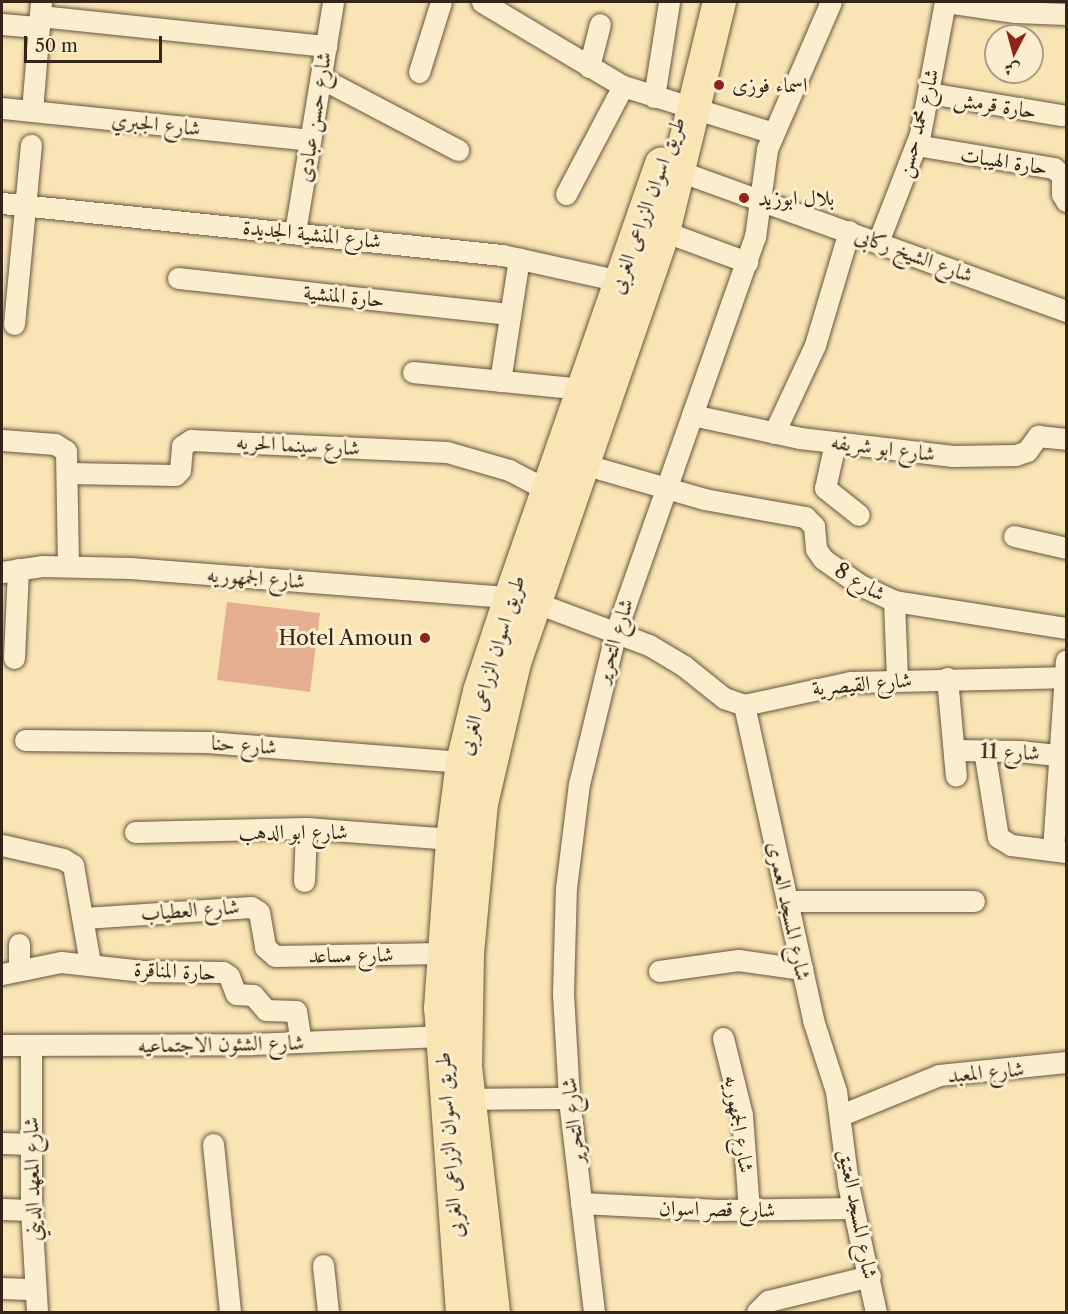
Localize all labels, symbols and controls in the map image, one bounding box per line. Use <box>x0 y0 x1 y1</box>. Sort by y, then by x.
scale bar <box>27 24 165 62</box>
north arrow <box>984 24 1044 84</box>
text: 50 m <box>35 35 78 57</box>
street label: شارع حسن عبادى <box>291 50 337 184</box>
text: ش <box>1003 59 1021 81</box>
street label: شارع محمد حسن <box>891 66 945 180</box>
place label: اسماء فوزى <box>732 72 807 98</box>
marker: اسماء فوزى <box>710 76 728 94</box>
street label: حارة قرمش <box>952 86 1038 124</box>
street label: شارع الجبري <box>110 107 202 141</box>
street label: طريق اسوان الزراعى الغربى <box>603 113 691 297</box>
street label: حارة الهيبات <box>959 142 1049 180</box>
place label: بلال ابوزيد <box>758 185 834 211</box>
marker: بلال ابوزيد <box>735 189 753 207</box>
street label: شارع المنشية الجديدة <box>242 214 382 254</box>
street label: شارع الشيخ ركابى <box>852 222 976 288</box>
street label: حارة المنشية <box>302 279 386 313</box>
street label: شارع سينما الحريه <box>235 429 361 461</box>
street label: شارع ابو شريفه <box>829 429 937 467</box>
street label: شارع 8 <box>830 557 890 607</box>
street label: شارع الجمهوريه <box>206 562 306 594</box>
street label: طريق اسوان الزراعى الغربى <box>452 572 530 758</box>
street label: شارع التحرير <box>589 596 639 686</box>
place label: Hotel Amoun <box>278 625 413 651</box>
marker: Hotel Amoun <box>418 631 432 645</box>
street label: شارع القيصرية <box>811 667 913 701</box>
street label: شارع حنا <box>210 730 278 760</box>
street label: شارع 11 <box>980 738 1040 766</box>
street label: شارع ابو الدهب <box>238 819 348 845</box>
street label: شارع المسجد العمرى <box>762 839 816 983</box>
street label: شارع العطياب <box>140 894 240 926</box>
street label: شارع مساعد <box>308 942 394 968</box>
street label: حارة المناقرة <box>133 956 217 986</box>
street label: شارع الشئون الاجتماعيه <box>137 1030 305 1058</box>
street label: طريق اسوان الزراعى الغربى <box>430 1051 468 1239</box>
street label: شارع المعبد <box>947 1056 1025 1088</box>
street label: شارع الجمهوريه <box>719 1073 759 1175</box>
street label: شارع التحرير <box>556 1076 590 1166</box>
street label: شارع المعهد الديني <box>18 1117 46 1241</box>
street label: شارع المسجد العتيق <box>833 1147 883 1281</box>
street label: شارع قصر اسوان <box>659 1195 775 1223</box>

